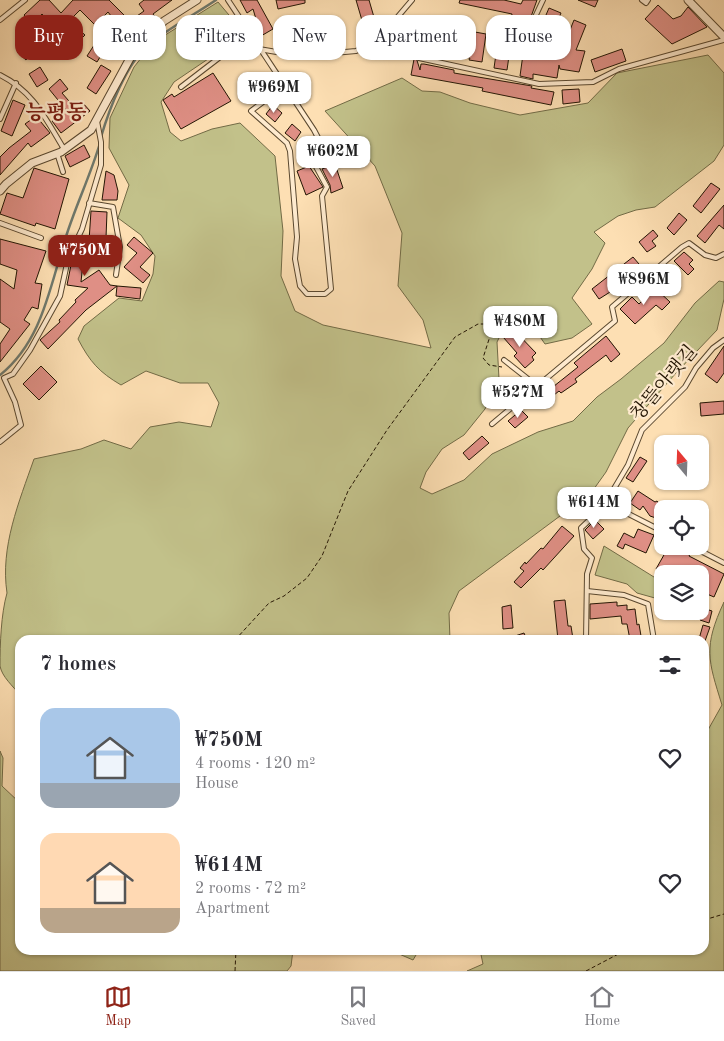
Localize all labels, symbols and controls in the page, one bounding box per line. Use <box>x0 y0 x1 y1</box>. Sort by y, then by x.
chip: Buy <box>15 15 83 60</box>
chip: Rent <box>93 15 166 60</box>
chip: Filters <box>176 15 263 60</box>
chip: New <box>273 15 346 60</box>
chip: Apartment <box>356 15 476 60</box>
chip: House <box>486 15 571 60</box>
pin: ₩969M <box>239 72 309 114</box>
text: ₩969M <box>248 80 300 96</box>
district label: 능평동 <box>26 100 86 124</box>
pin: ₩602M <box>298 136 368 178</box>
text: ₩602M <box>307 144 359 160</box>
pin: ₩750M <box>50 234 120 277</box>
text: ₩750M <box>59 243 111 259</box>
pin: ₩896M <box>609 264 679 306</box>
text: ₩896M <box>618 272 670 288</box>
pin: ₩480M <box>485 306 555 348</box>
text: ₩480M <box>494 314 546 330</box>
street label: 창뜰아랫길 <box>626 340 702 425</box>
pin: ₩527M <box>483 376 553 419</box>
text: ₩527M <box>492 385 544 401</box>
north arrow <box>654 435 709 490</box>
map controls <box>654 435 709 620</box>
pin: ₩614M <box>559 486 629 529</box>
text: ₩614M <box>568 495 620 511</box>
button: locate <box>654 500 709 555</box>
button: layers <box>654 565 709 620</box>
icon: filters <box>656 651 684 679</box>
text: 7 homes <box>40 654 116 675</box>
icon: home <box>80 728 140 788</box>
text: ₩750M <box>195 730 263 751</box>
icon: heart <box>656 744 684 772</box>
text: 4 rooms · 120 m² <box>195 756 315 772</box>
text: House <box>195 776 238 792</box>
icon: home <box>80 853 140 913</box>
text: ₩614M <box>195 855 263 876</box>
icon: heart <box>656 869 684 897</box>
text: 2 rooms · 72 m² <box>195 881 306 897</box>
text: Apartment <box>195 901 270 917</box>
tab: Map <box>104 983 132 1030</box>
tab: Saved <box>340 983 376 1030</box>
tab: Home <box>584 983 620 1030</box>

